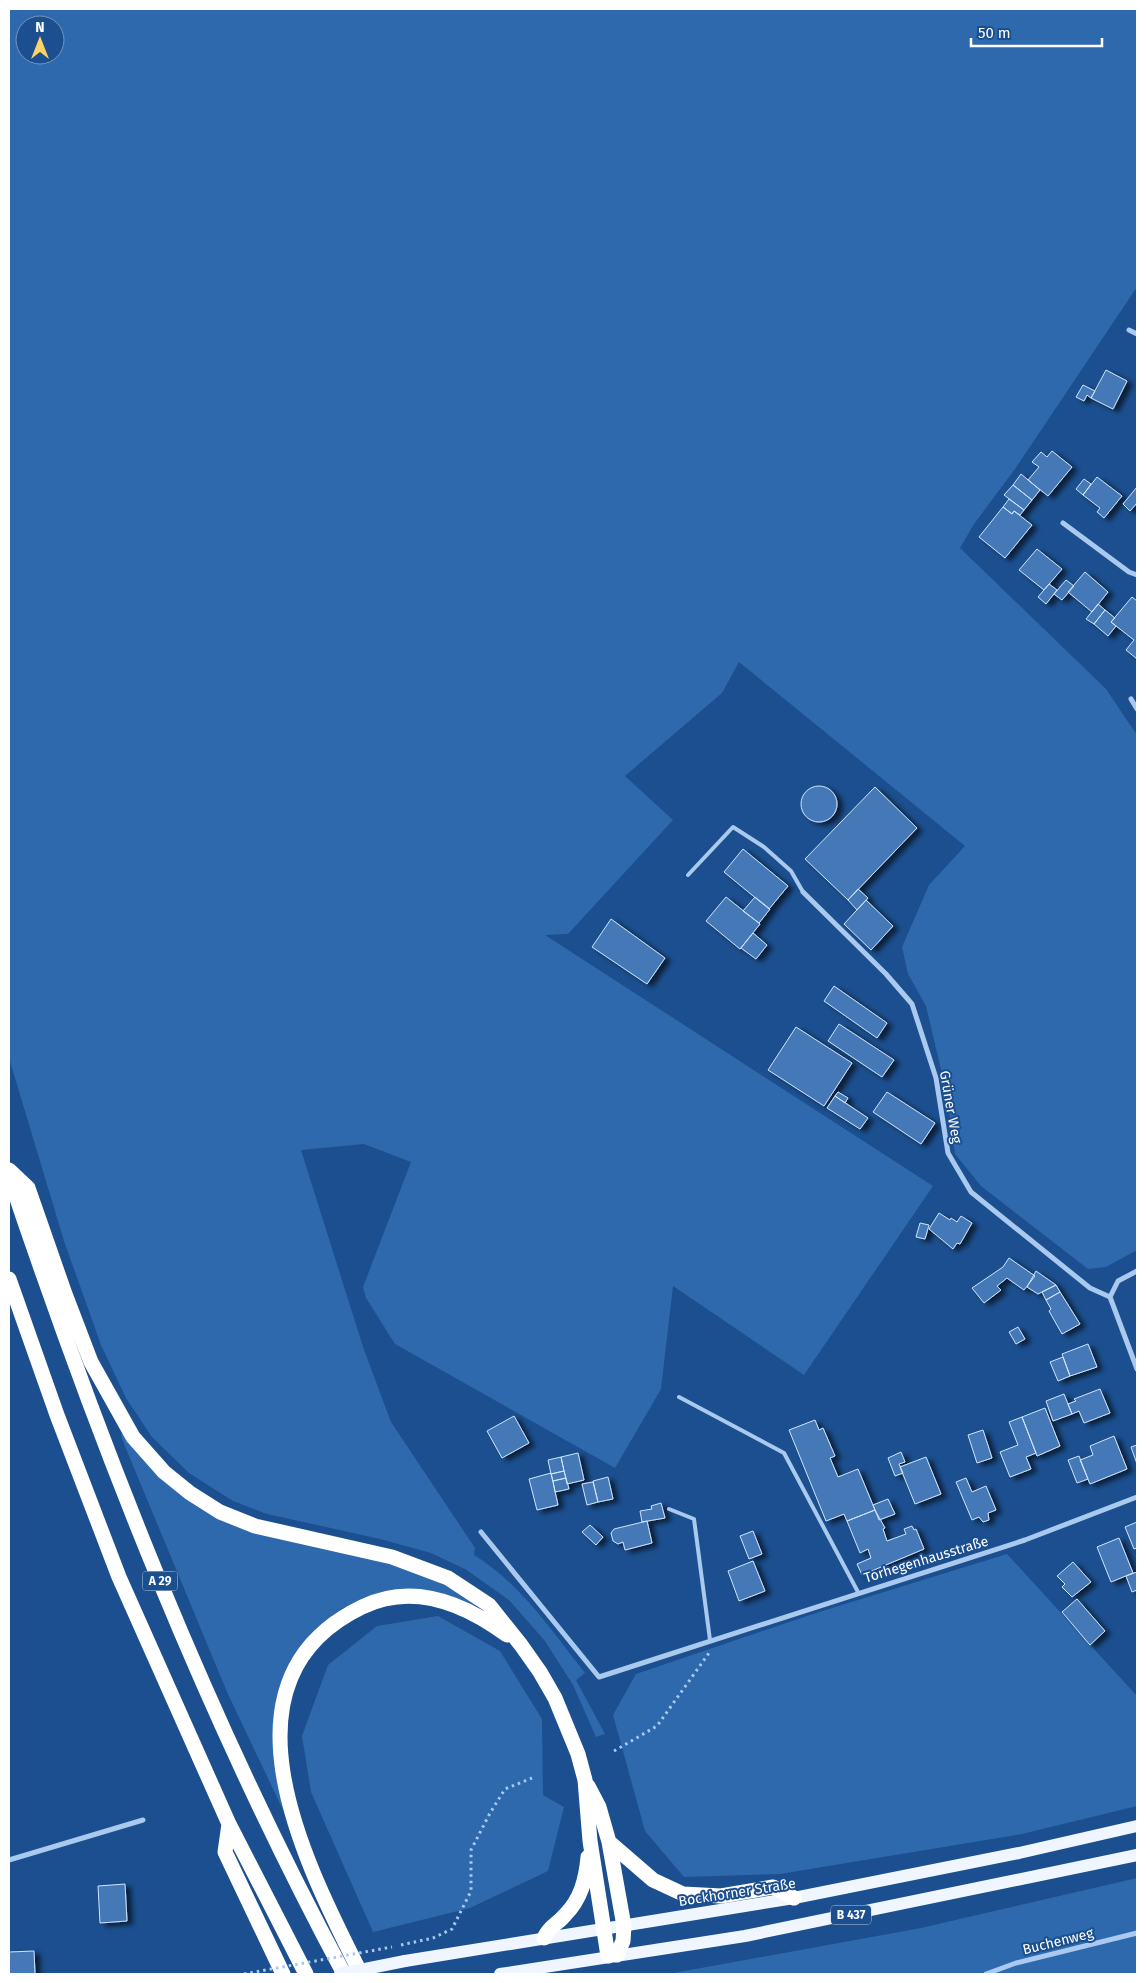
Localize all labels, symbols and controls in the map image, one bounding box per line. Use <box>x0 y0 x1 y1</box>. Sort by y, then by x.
north arrow <box>15 15 65 65</box>
scale bar <box>971 15 1102 47</box>
text: N <box>35 19 45 36</box>
text: 50 m <box>978 24 1011 42</box>
street label: Grüner Weg <box>936 1069 965 1146</box>
street label: Torhegenhausstraße <box>862 1532 990 1586</box>
road number: A 29 <box>142 1572 178 1590</box>
street label: Bockhorner Straße <box>677 1875 797 1910</box>
road number: B 437 <box>831 1906 871 1924</box>
street label: Buchenweg <box>1021 1924 1096 1958</box>

